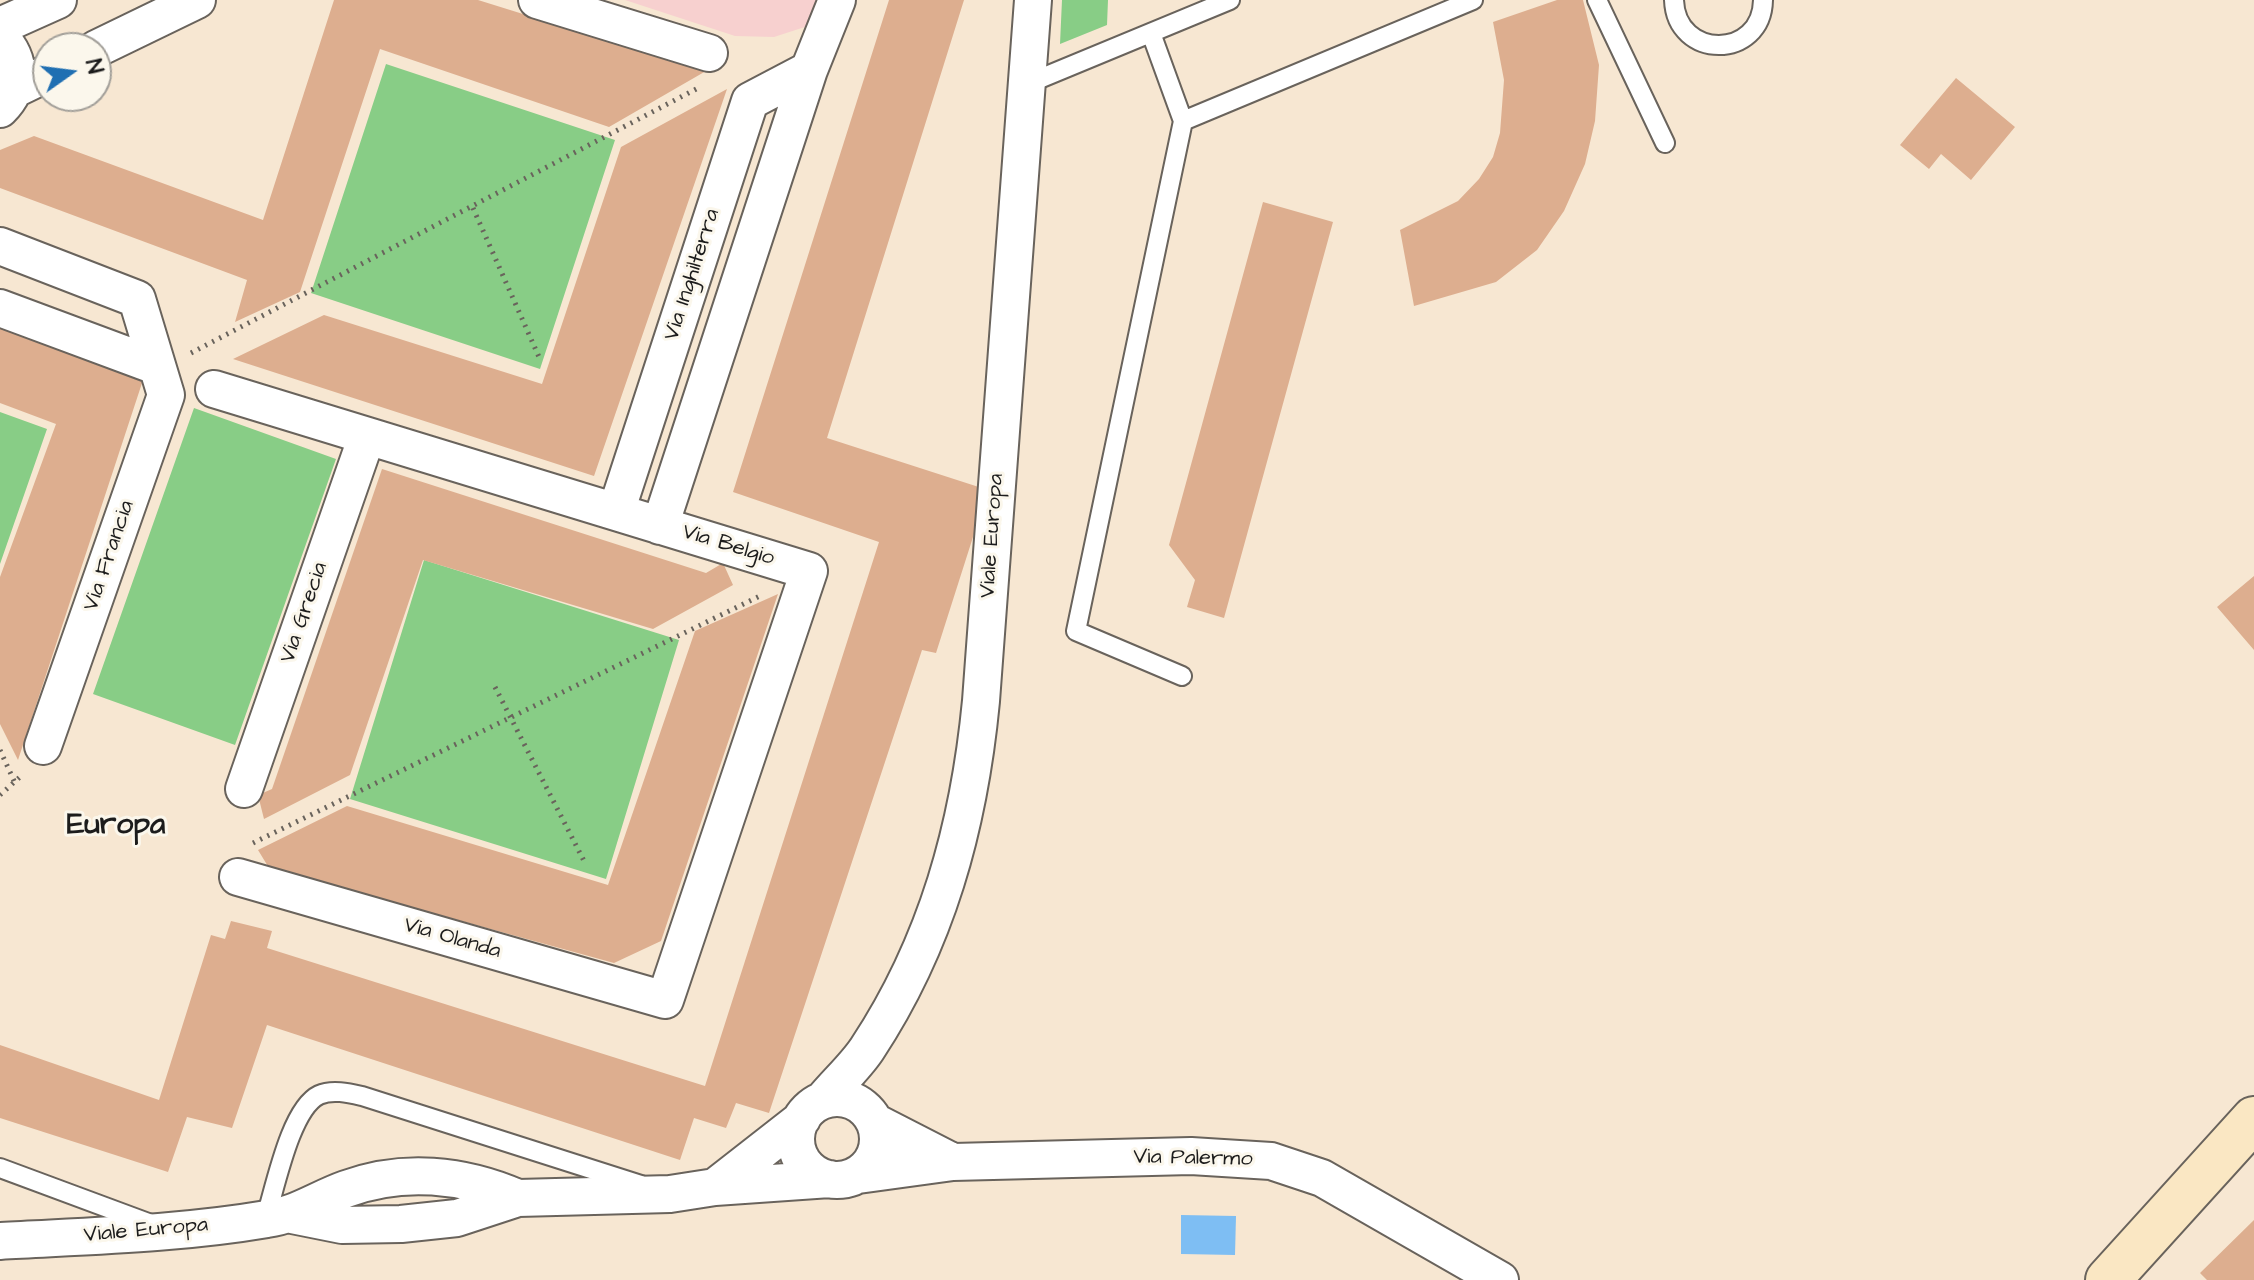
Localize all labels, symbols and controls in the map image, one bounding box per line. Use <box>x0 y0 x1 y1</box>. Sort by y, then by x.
north arrow <box>32 32 112 112</box>
text: N <box>77 56 111 77</box>
street label: Via Inghilterra <box>659 206 727 344</box>
street label: Viale Europa <box>975 473 1011 599</box>
street label: Via Francia <box>79 497 141 615</box>
street label: Via Belgio <box>679 519 777 573</box>
street label: Via Grecia <box>275 559 335 667</box>
district label: Europa <box>67 809 165 845</box>
street label: Via Olanda <box>400 913 504 965</box>
street label: Via Palermo <box>1133 1145 1253 1173</box>
street label: Viale Europa <box>83 1212 209 1250</box>

